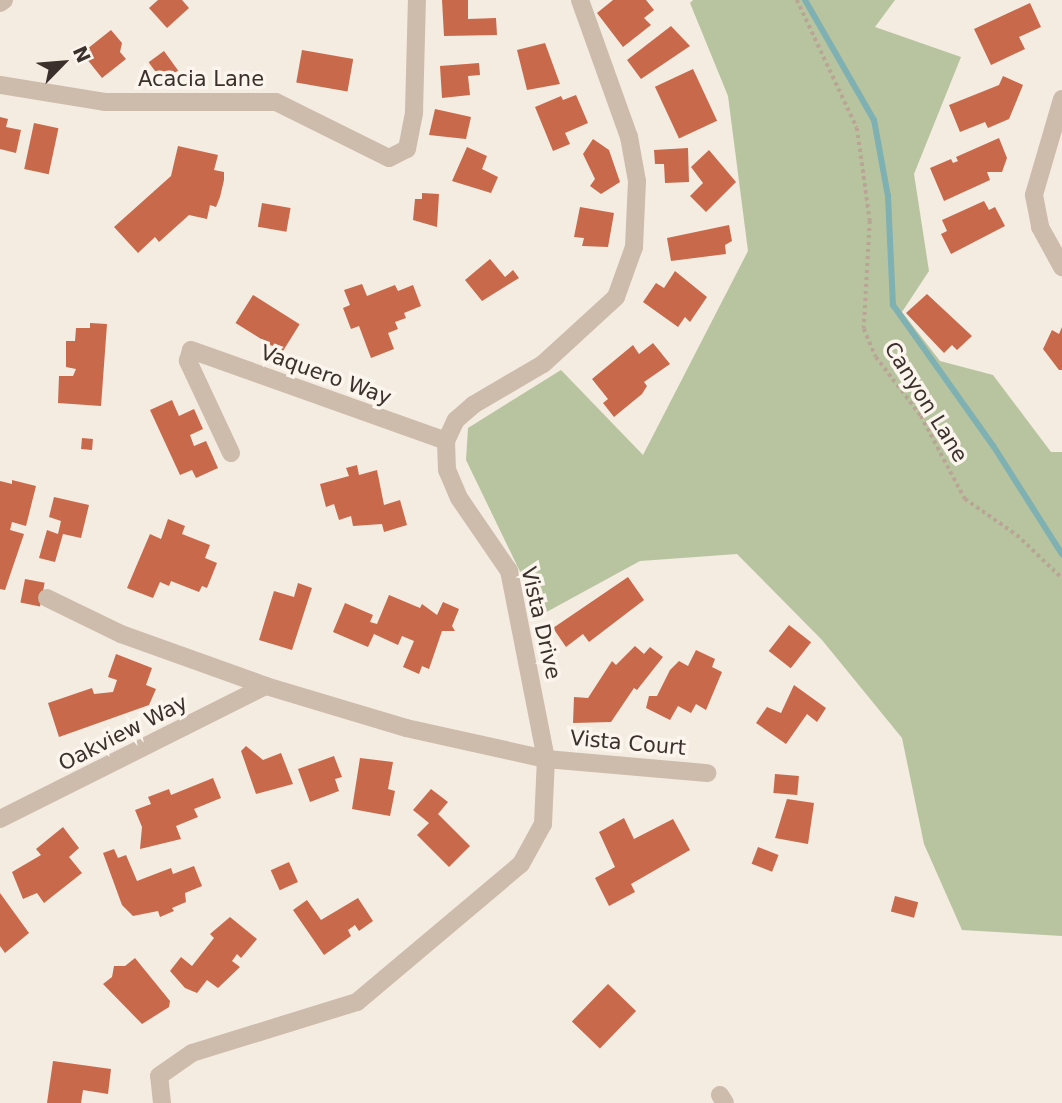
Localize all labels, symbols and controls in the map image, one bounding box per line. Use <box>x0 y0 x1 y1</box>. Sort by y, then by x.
north arrow <box>28 28 98 98</box>
text: N <box>69 42 95 66</box>
street label: Acacia Lane <box>138 66 264 92</box>
street label: Canyon Lane <box>879 337 973 467</box>
street label: Vaquero Way <box>257 340 395 410</box>
street label: Vista Drive <box>516 564 566 682</box>
street label: Oakview Way <box>54 690 192 776</box>
street label: Vista Court <box>569 725 687 761</box>

